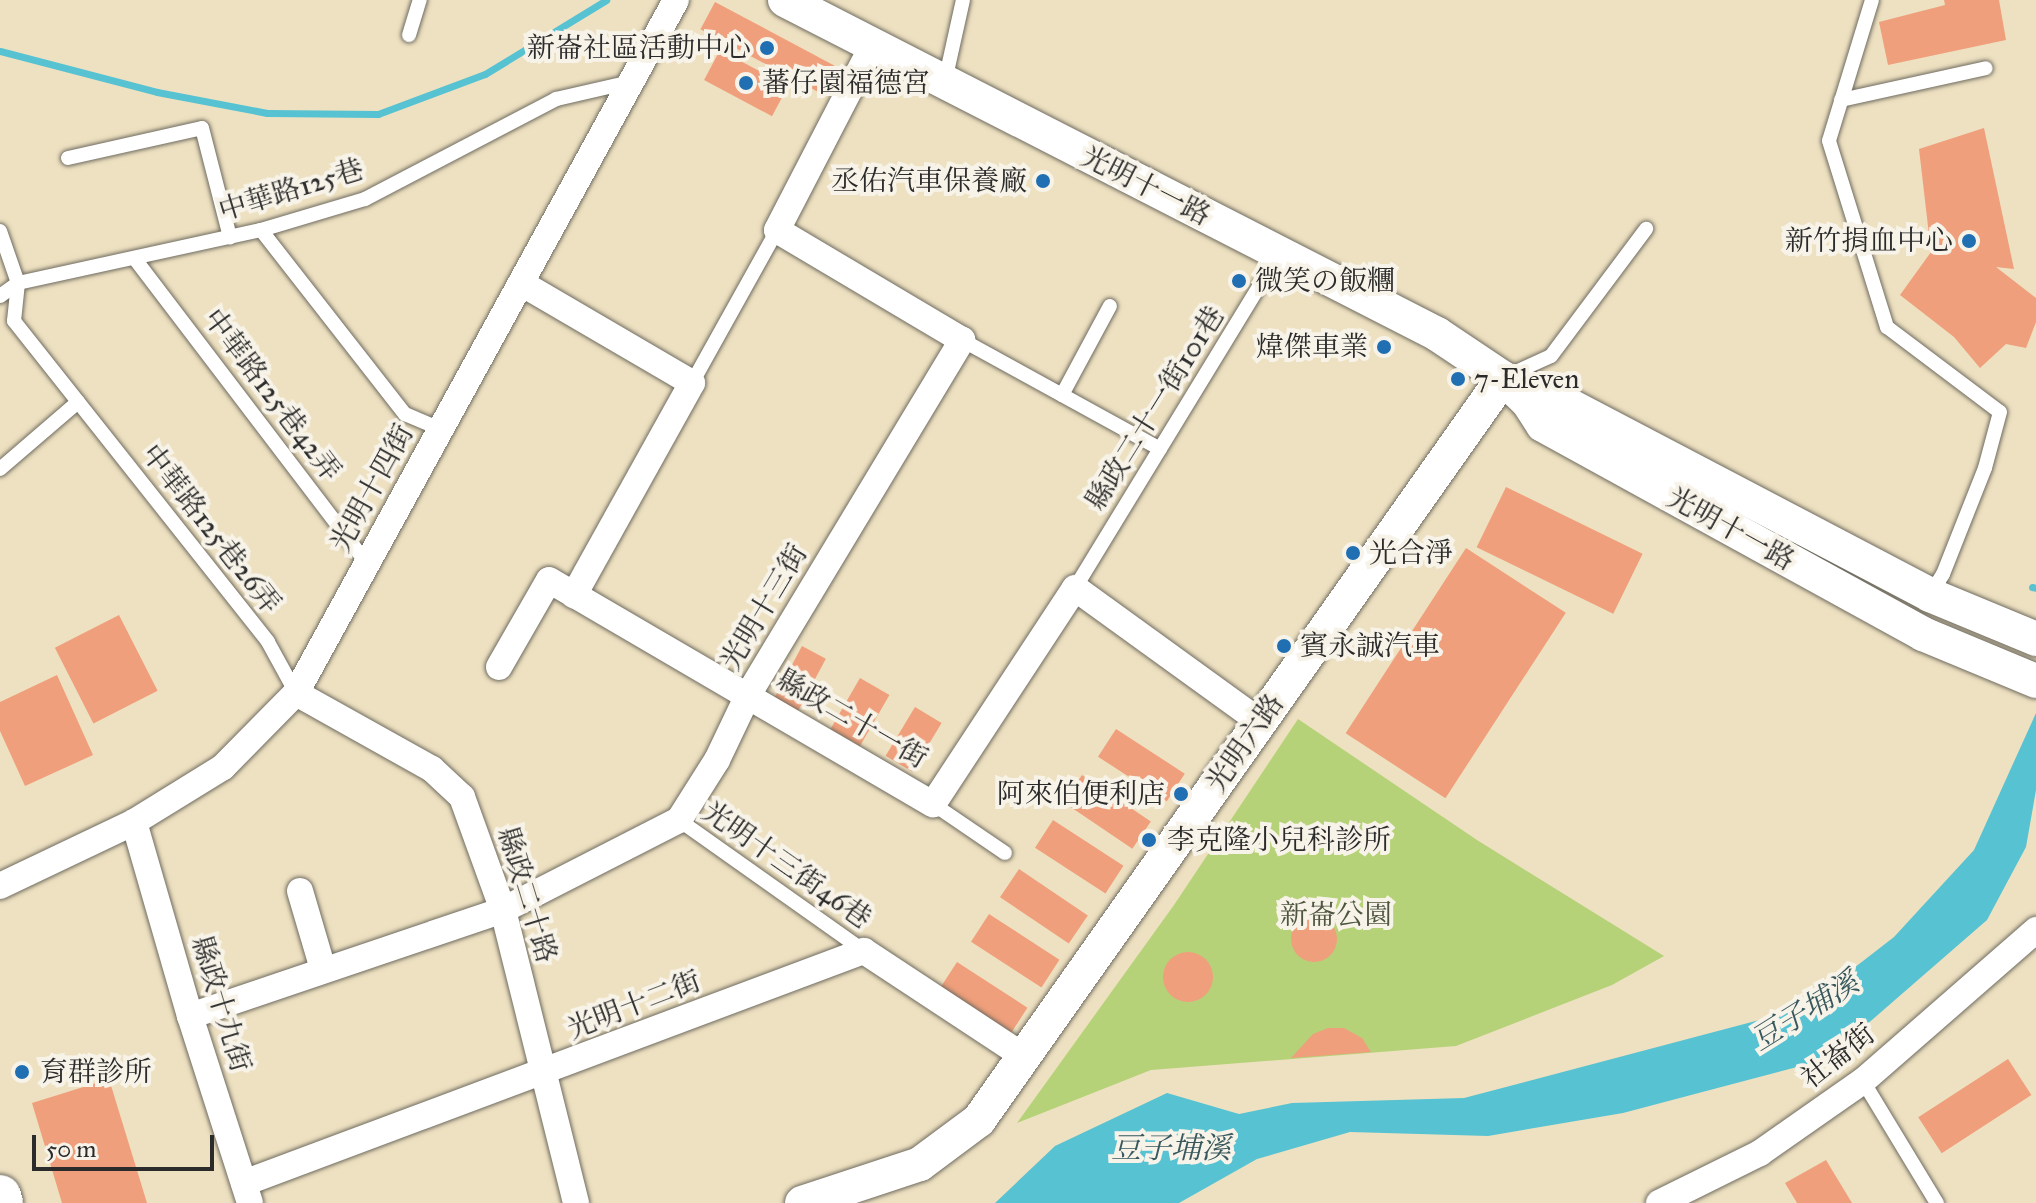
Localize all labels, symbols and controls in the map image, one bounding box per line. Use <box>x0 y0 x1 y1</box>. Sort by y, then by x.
place label: 新崙社區活動中心 <box>527 31 751 65</box>
marker: 新崙社區活動中心 <box>758 39 776 57</box>
place label: 蕃仔園福德宮 <box>762 66 930 100</box>
marker: 蕃仔園福德宮 <box>737 74 755 92</box>
street label: 光明十一路 <box>1076 139 1216 233</box>
street label: 中華路125巷 <box>215 152 367 228</box>
place label: 丞佑汽車保養廠 <box>831 164 1027 198</box>
marker: 丞佑汽車保養廠 <box>1034 172 1052 190</box>
place label: 新竹捐血中心 <box>1785 224 1953 258</box>
marker: 新竹捐血中心 <box>1960 232 1978 250</box>
place label: 微笑の飯糰 <box>1255 264 1395 298</box>
marker: 微笑の飯糰 <box>1230 272 1248 290</box>
street label: 縣政二十一街101巷 <box>1079 300 1231 516</box>
street label: 中華路125巷42弄 <box>196 302 348 488</box>
place label: 煒傑車業 <box>1256 330 1368 364</box>
marker: 煒傑車業 <box>1375 338 1393 356</box>
place label: 7-Eleven <box>1474 362 1579 396</box>
marker: 7-Eleven <box>1449 370 1467 388</box>
street label: 光明十四街 <box>323 419 421 557</box>
street label: 中華路125巷26弄 <box>134 438 288 620</box>
street label: 光明十一路 <box>1662 480 1800 578</box>
place label: 光合淨 <box>1369 536 1453 570</box>
street label: 光明十三街 <box>714 538 814 676</box>
marker: 光合淨 <box>1344 544 1362 562</box>
place label: 賓永誠汽車 <box>1300 629 1440 663</box>
marker: 賓永誠汽車 <box>1275 637 1293 655</box>
street label: 縣政二十一街 <box>771 662 933 776</box>
street label: 光明六路 <box>1199 687 1291 799</box>
place label: 阿來伯便利店 <box>997 777 1165 811</box>
marker: 阿來伯便利店 <box>1172 785 1190 803</box>
street label: 光明十三街46巷 <box>696 794 878 936</box>
street label: 縣政二十路 <box>490 823 564 967</box>
place label: 李克隆小兒科診所 <box>1167 823 1391 857</box>
marker: 李克隆小兒科診所 <box>1138 829 1160 851</box>
park label: 新崙公園 <box>1280 898 1392 932</box>
street label: 縣政十九街 <box>184 932 258 1076</box>
street label: 光明十二街 <box>563 964 705 1046</box>
water label: 豆子埔溪 <box>1745 964 1865 1058</box>
street label: 社崙街 <box>1795 1017 1881 1095</box>
place label: 育群診所 <box>40 1055 152 1089</box>
marker: 育群診所 <box>11 1061 33 1083</box>
scale bar <box>36 1119 218 1169</box>
water label: 豆子埔溪 <box>1111 1130 1231 1166</box>
text: 50 m <box>46 1134 96 1164</box>

